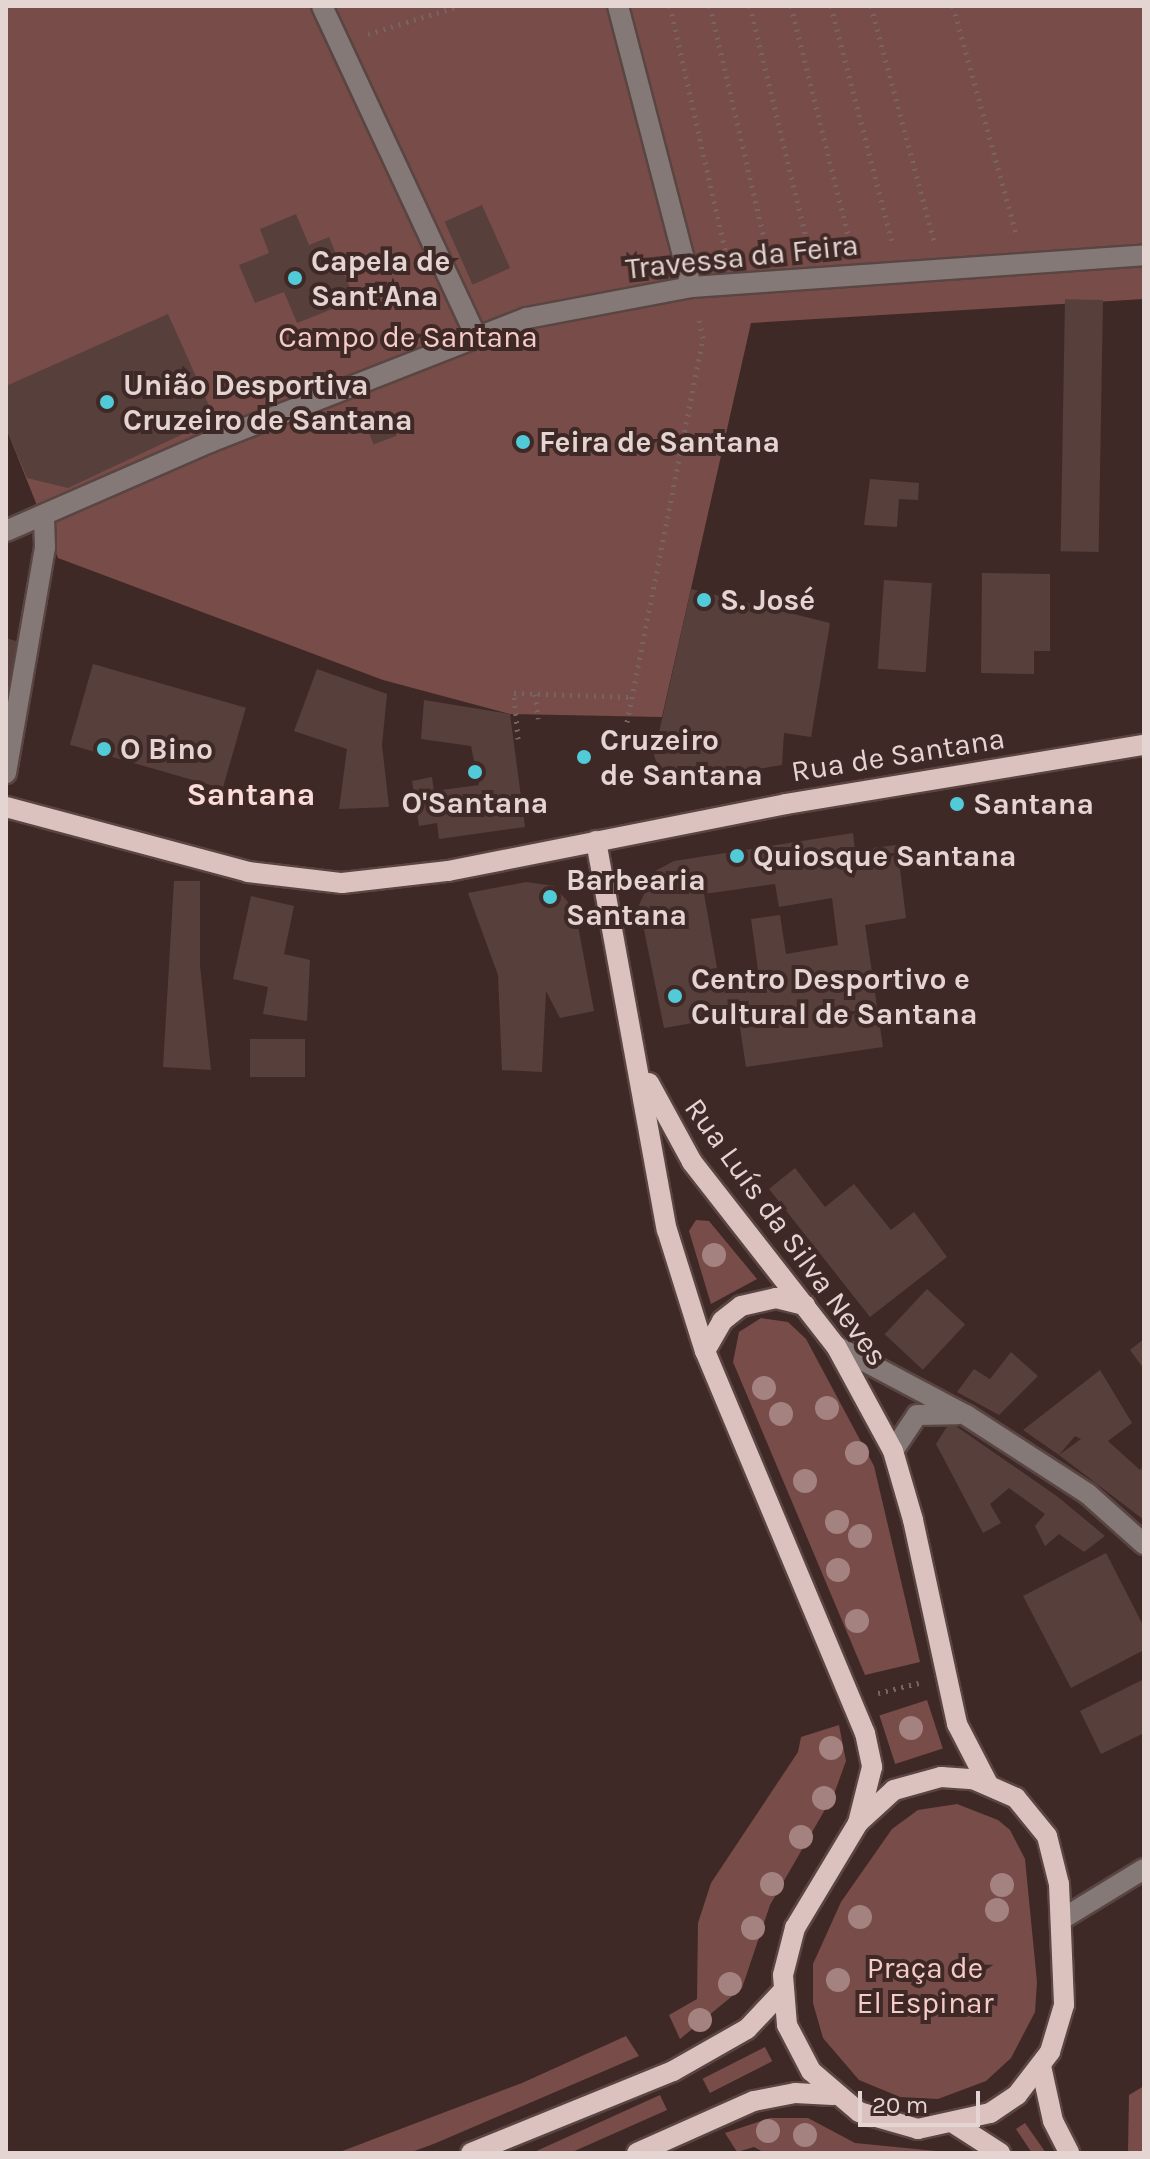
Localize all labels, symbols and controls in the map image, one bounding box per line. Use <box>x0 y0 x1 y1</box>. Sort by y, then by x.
street label: Travessa da Feira <box>624 227 860 287</box>
place label: Capela de Sant'Ana <box>311 243 450 314</box>
marker: Capela de Sant'Ana <box>286 269 304 287</box>
park label: Campo de Santana <box>278 319 538 355</box>
place label: União Desportiva Cruzeiro de Santana <box>123 367 412 438</box>
marker: União Desportiva Cruzeiro de Santana <box>98 393 116 411</box>
place label: Feira de Santana <box>539 424 780 460</box>
marker: Feira de Santana <box>514 433 532 451</box>
place label: S. José <box>720 582 815 618</box>
marker: S. José <box>695 591 713 609</box>
street label: Rua de Santana <box>789 720 1007 790</box>
place label: Cruzeiro de Santana <box>600 722 763 792</box>
place label: O Bino <box>120 731 213 767</box>
marker: O Bino <box>95 740 113 758</box>
marker: Cruzeiro de Santana <box>575 748 593 766</box>
marker: O'Santana <box>466 763 484 781</box>
district label: Santana <box>186 776 316 814</box>
place label: O'Santana <box>402 785 548 821</box>
place label: Santana <box>973 786 1094 822</box>
marker: Santana <box>948 795 966 813</box>
place label: Quiosque Santana <box>753 838 1017 874</box>
marker: Quiosque Santana <box>728 847 746 865</box>
place label: Barbearia Santana <box>566 862 706 932</box>
marker: Barbearia Santana <box>541 888 559 906</box>
place label: Centro Desportivo e Cultural de Santana <box>691 961 978 1032</box>
marker: Centro Desportivo e Cultural de Santana <box>666 987 684 1005</box>
street label: Rua Luís da Silva Neves <box>677 1091 895 1373</box>
park label: Praça de El Espinar <box>857 1950 993 2020</box>
scale bar <box>862 2075 984 2125</box>
text: 20 m <box>872 2091 928 2119</box>

